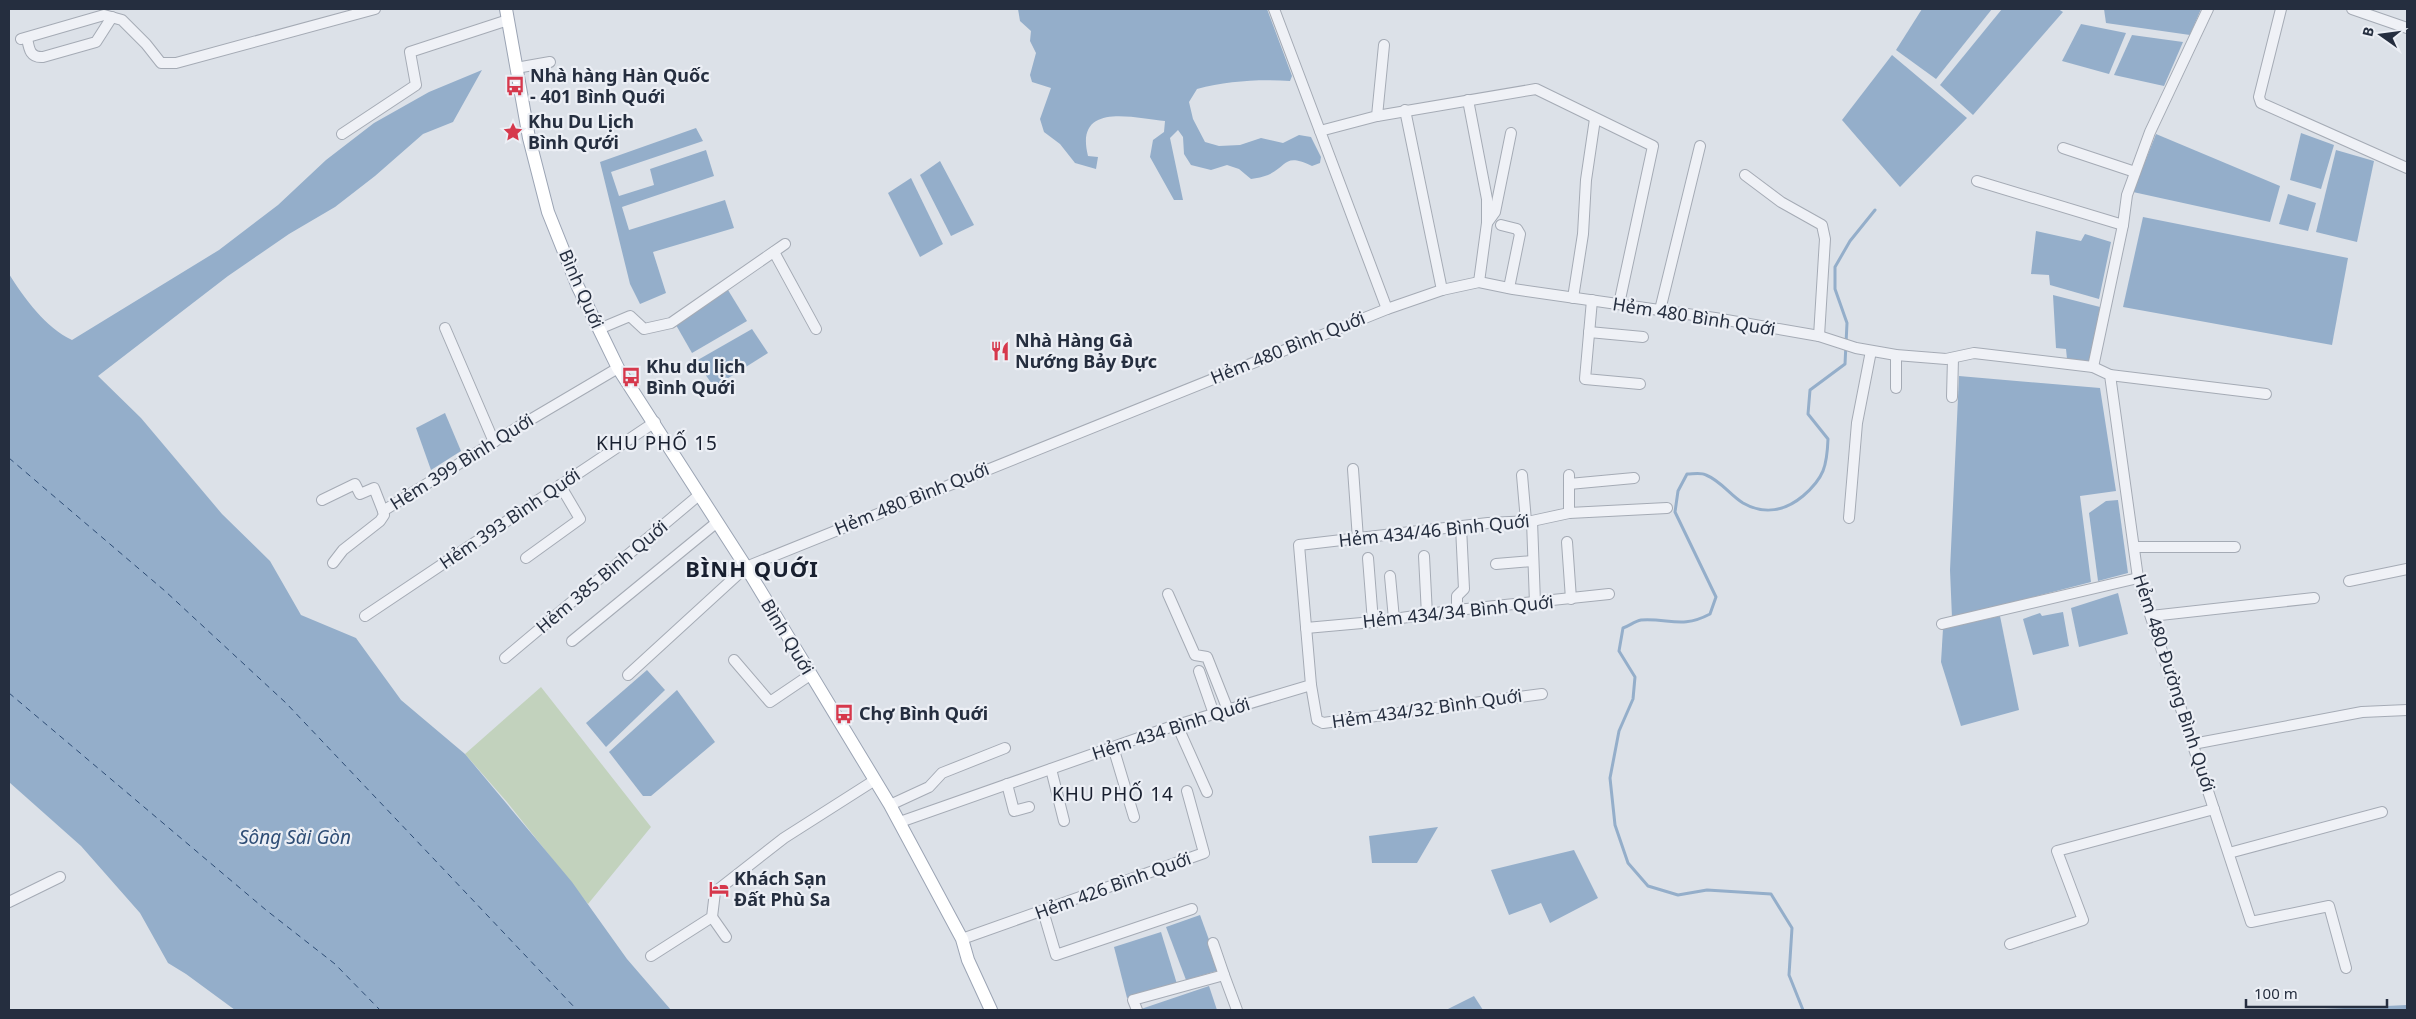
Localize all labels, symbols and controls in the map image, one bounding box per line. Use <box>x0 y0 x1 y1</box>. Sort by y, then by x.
north arrow <box>2356 10 2406 60</box>
text: B <box>2358 25 2378 39</box>
place label: Nhà hàng Hàn Quốc - 401 Bình Quới <box>530 63 709 108</box>
bus stop icon: Nhà hàng Hàn Quốc - 401 Bình Quới <box>504 75 526 97</box>
place label: Khu Du Lịch Bình Qưới <box>528 109 634 154</box>
place icon: Khu Du Lịch Bình Qưới <box>502 121 524 143</box>
street label: Bình Quới <box>554 245 610 332</box>
street label: Hẻm 480 Bình Quới <box>1611 291 1777 341</box>
street label: Hẻm 480 Bình Quới <box>1207 305 1369 389</box>
place label: Nhà Hàng Gà Nướng Bảy Đực <box>1015 328 1157 373</box>
restaurant icon: Nhà Hàng Gà Nướng Bảy Đực <box>989 340 1011 362</box>
place label: Khu du lịch Bình Quới <box>646 354 746 399</box>
bus stop icon: Khu du lịch Bình Quới <box>620 366 642 388</box>
street label: Hẻm 399 Bình Quới <box>385 407 538 515</box>
district label: KHU PHỐ 15 <box>596 430 718 456</box>
street label: Hẻm 480 Bình Quới <box>831 456 993 540</box>
street label: Hẻm 393 Bình Quới <box>434 462 584 574</box>
street label: Hẻm 434/46 Bình Quới <box>1337 508 1531 552</box>
street label: Hẻm 385 Bình Quới <box>531 514 672 638</box>
district label: BÌNH QUỚI <box>685 553 819 583</box>
street label: Hẻm 480 Đường Bình Quới <box>2128 571 2222 795</box>
street label: Hẻm 434/34 Bình Quới <box>1361 589 1555 633</box>
street label: Bình Quới <box>756 594 820 679</box>
street label: Hẻm 434/32 Bình Quới <box>1330 683 1524 733</box>
street label: Hẻm 434 Bình Quới <box>1089 691 1253 765</box>
place label: Chợ Bình Quới <box>859 701 988 725</box>
bus stop icon: Chợ Bình Quới <box>833 703 855 725</box>
district label: KHU PHỐ 14 <box>1052 781 1174 807</box>
water label: Sông Sài Gòn <box>239 824 351 850</box>
street label: Hẻm 426 Bình Quới <box>1031 846 1194 925</box>
place label: Khách Sạn Đất Phù Sa <box>734 866 830 911</box>
hotel icon: Khách Sạn Đất Phù Sa <box>708 878 730 900</box>
scale bar <box>2246 976 2387 1008</box>
text: 100 m <box>2254 983 2298 1003</box>

